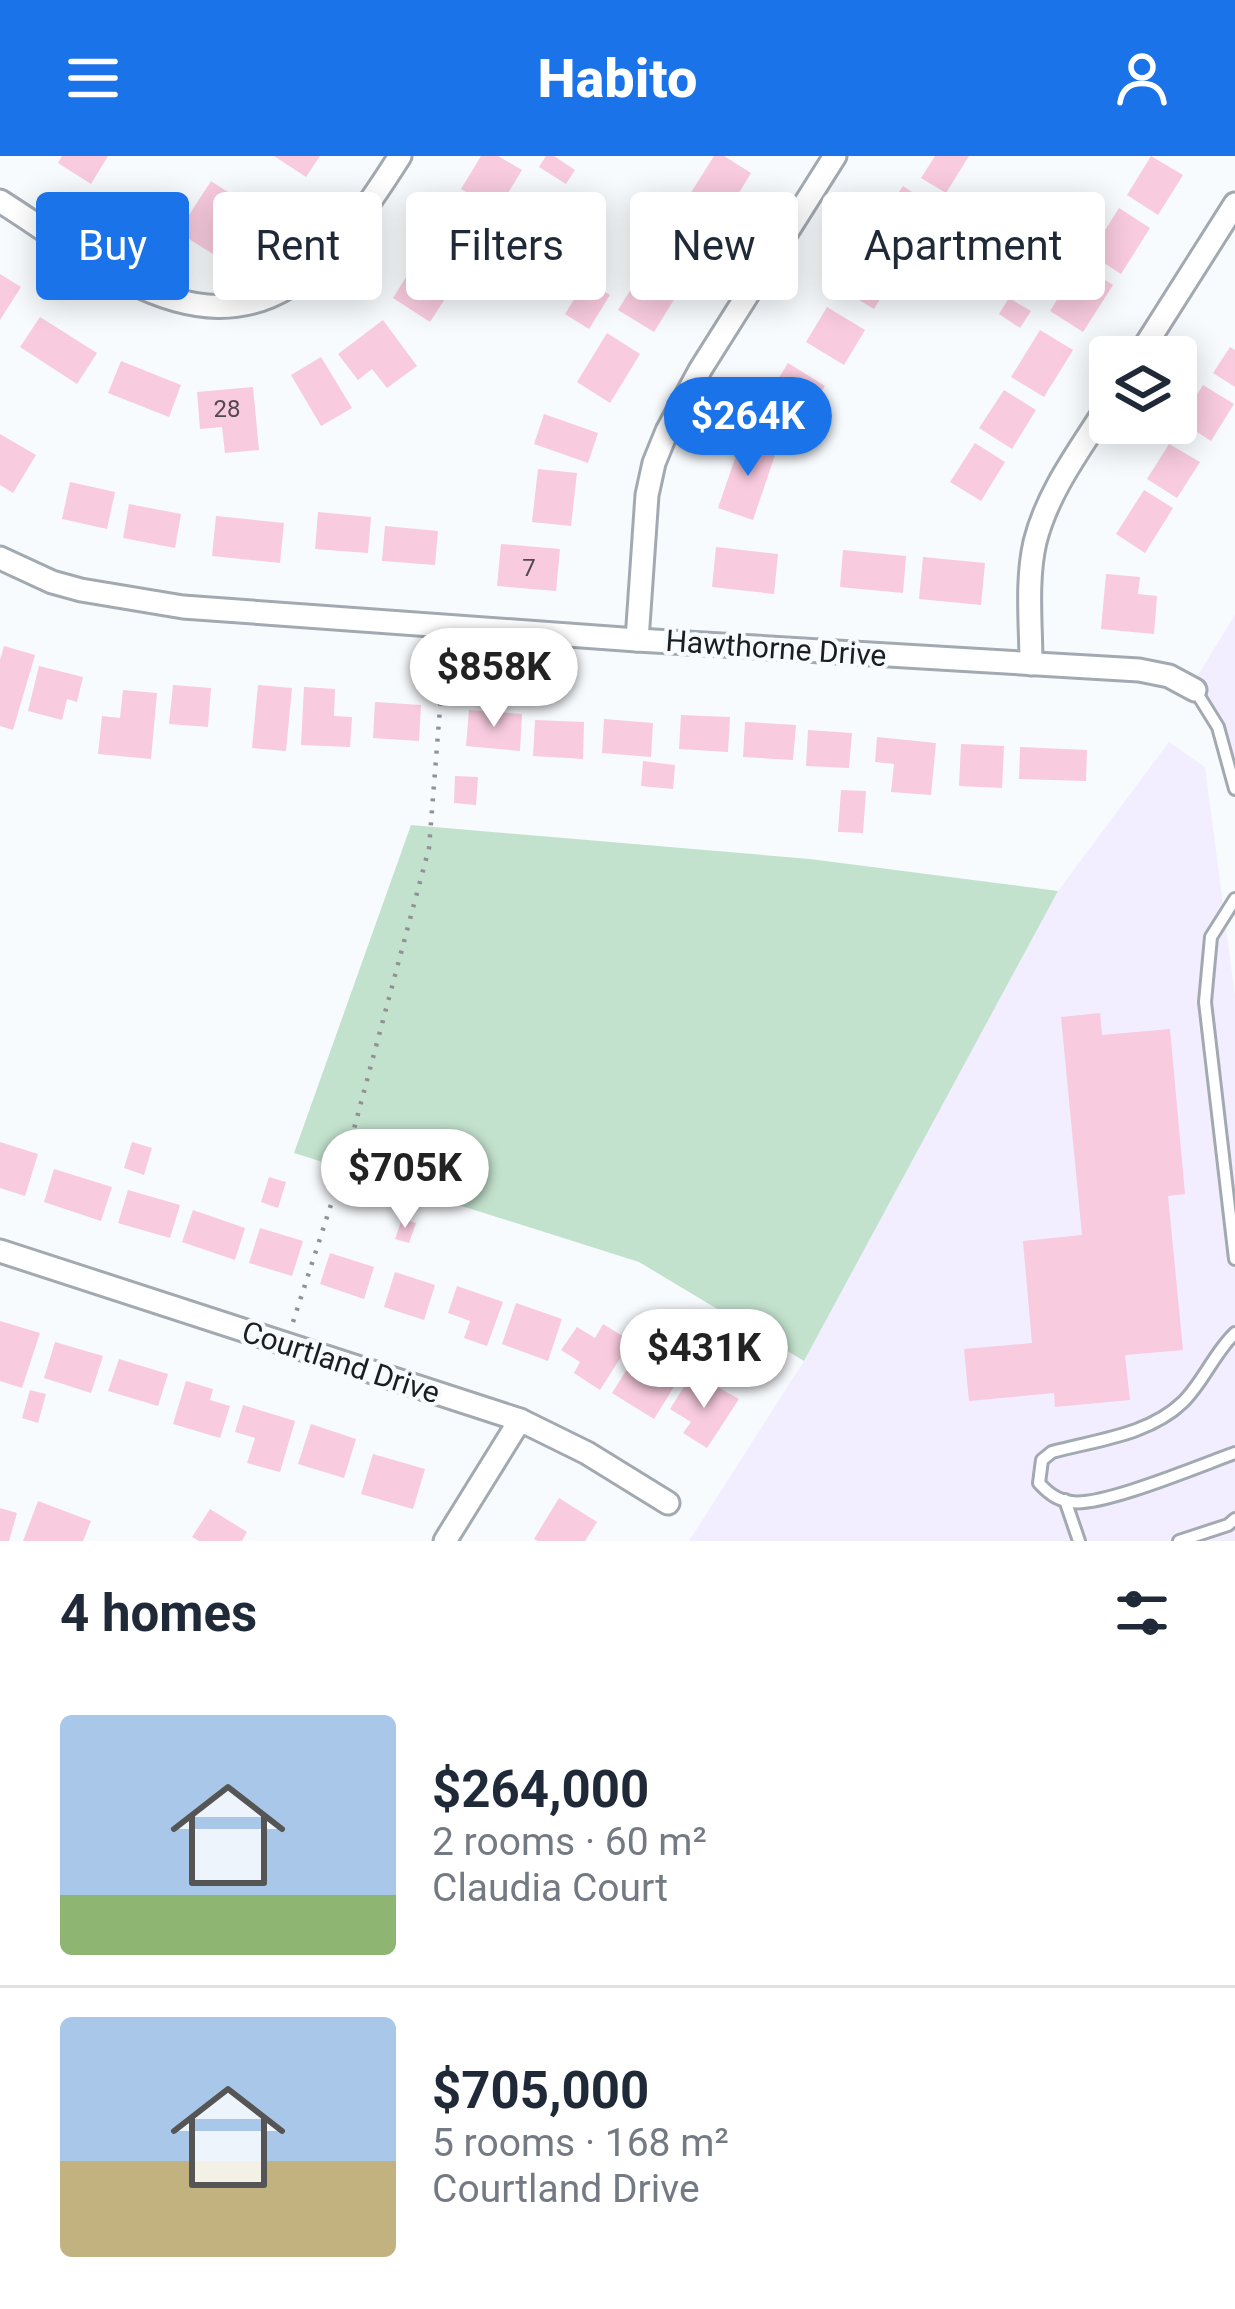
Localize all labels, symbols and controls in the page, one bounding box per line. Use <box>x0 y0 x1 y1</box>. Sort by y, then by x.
icon: menu <box>60 45 126 111</box>
icon: person <box>1109 45 1175 111</box>
text: Habito <box>538 47 697 110</box>
chip: Buy <box>36 192 189 300</box>
chip: Rent <box>213 192 382 300</box>
chip: Filters <box>406 192 606 300</box>
chip: New <box>630 192 798 300</box>
chip: Apartment <box>822 192 1105 300</box>
map controls <box>1089 336 1197 444</box>
button: layers <box>1089 336 1197 444</box>
pin: $264K <box>664 377 832 479</box>
text: $264K <box>691 393 805 439</box>
house number: 28 <box>214 395 240 423</box>
house number: 7 <box>522 554 536 582</box>
street label: Hawthorne Drive <box>664 623 888 673</box>
pin: $858K <box>410 628 578 730</box>
text: $858K <box>437 644 551 690</box>
pin: $705K <box>321 1129 489 1231</box>
text: $705K <box>348 1145 462 1191</box>
pin: $431K <box>620 1309 788 1411</box>
street label: Courtland Drive <box>238 1314 444 1410</box>
text: $431K <box>647 1325 761 1371</box>
icon: filters <box>1109 1580 1175 1646</box>
text: 4 homes <box>60 1584 257 1643</box>
text: $264,000 <box>432 1760 649 1819</box>
icon: home <box>156 1763 300 1907</box>
text: 2 rooms · 60 m² <box>432 1819 707 1865</box>
text: Claudia Court <box>432 1865 668 1911</box>
text: $705,000 <box>432 2061 649 2120</box>
icon: home <box>156 2065 300 2209</box>
text: 5 rooms · 168 m² <box>432 2120 729 2166</box>
text: Courtland Drive <box>432 2166 700 2212</box>

